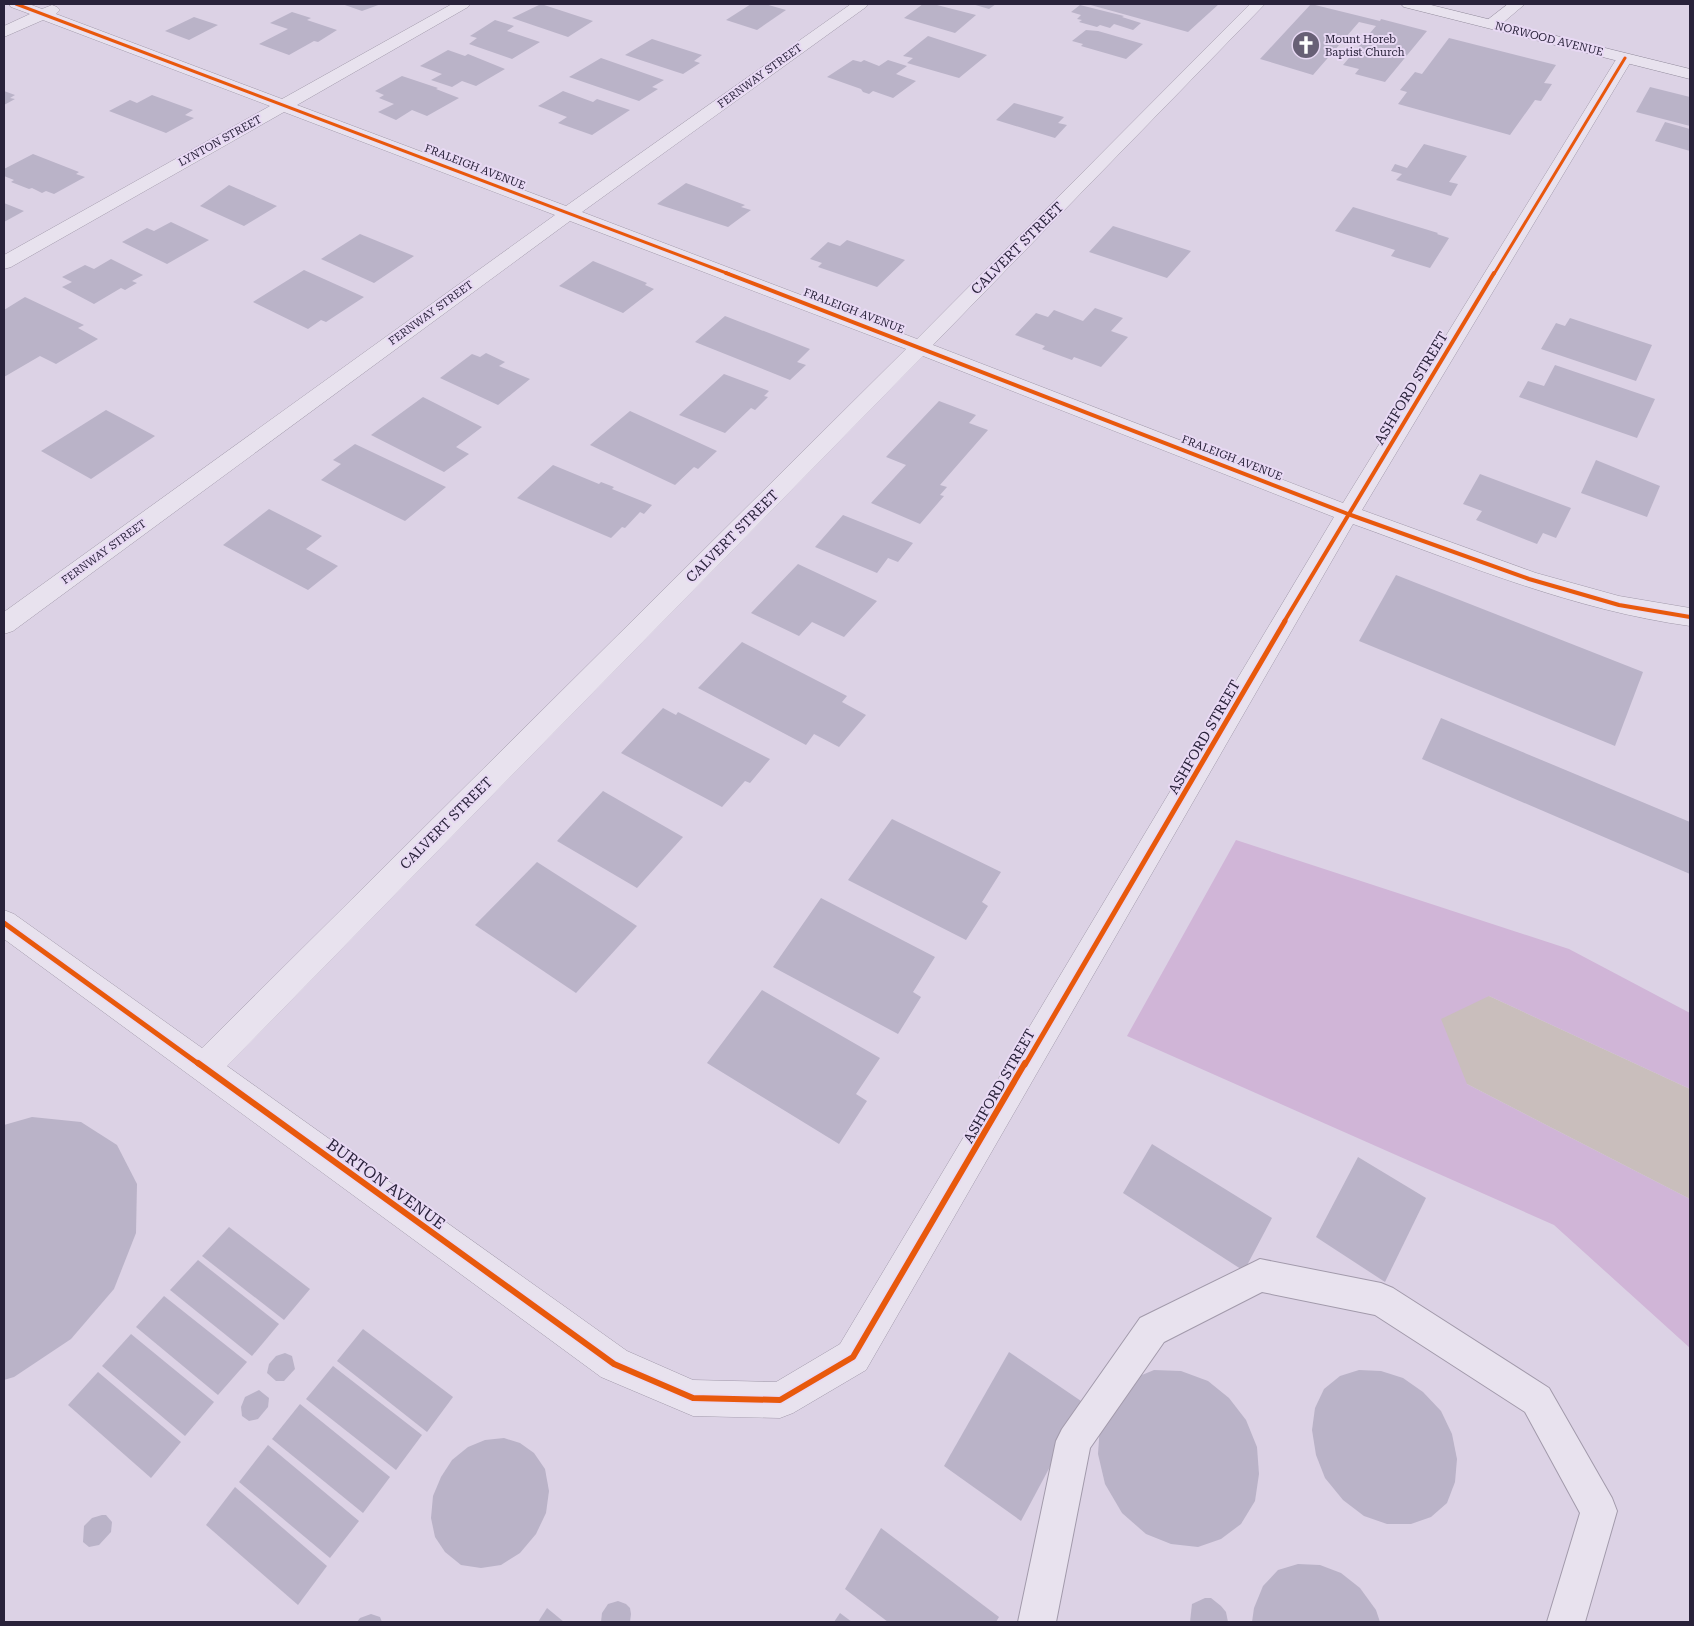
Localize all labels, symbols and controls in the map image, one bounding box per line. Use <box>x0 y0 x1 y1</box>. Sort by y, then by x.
street label: NORWOOD AVENUE <box>1493 19 1605 59</box>
church icon: Mount Horeb Baptist Church <box>1291 30 1321 60</box>
place label: Mount Horeb Baptist Church <box>1325 33 1405 59</box>
street label: FERNWAY STREET <box>715 41 805 111</box>
street label: LYNTON STREET <box>176 113 264 169</box>
street label: FRALEIGH AVENUE <box>423 142 527 192</box>
street label: CALVERT STREET <box>968 199 1066 297</box>
street label: FERNWAY STREET <box>386 278 476 348</box>
street label: FRALEIGH AVENUE <box>802 286 906 336</box>
street label: ASHFORD STREET <box>1371 329 1451 447</box>
street label: FRALEIGH AVENUE <box>1180 433 1284 483</box>
street label: CALVERT STREET <box>683 487 781 585</box>
street label: FERNWAY STREET <box>59 517 149 587</box>
street label: ASHFORD STREET <box>1165 677 1243 797</box>
street label: CALVERT STREET <box>397 774 495 872</box>
street label: ASHFORD STREET <box>960 1026 1038 1146</box>
street label: BURTON AVENUE <box>323 1135 449 1233</box>

